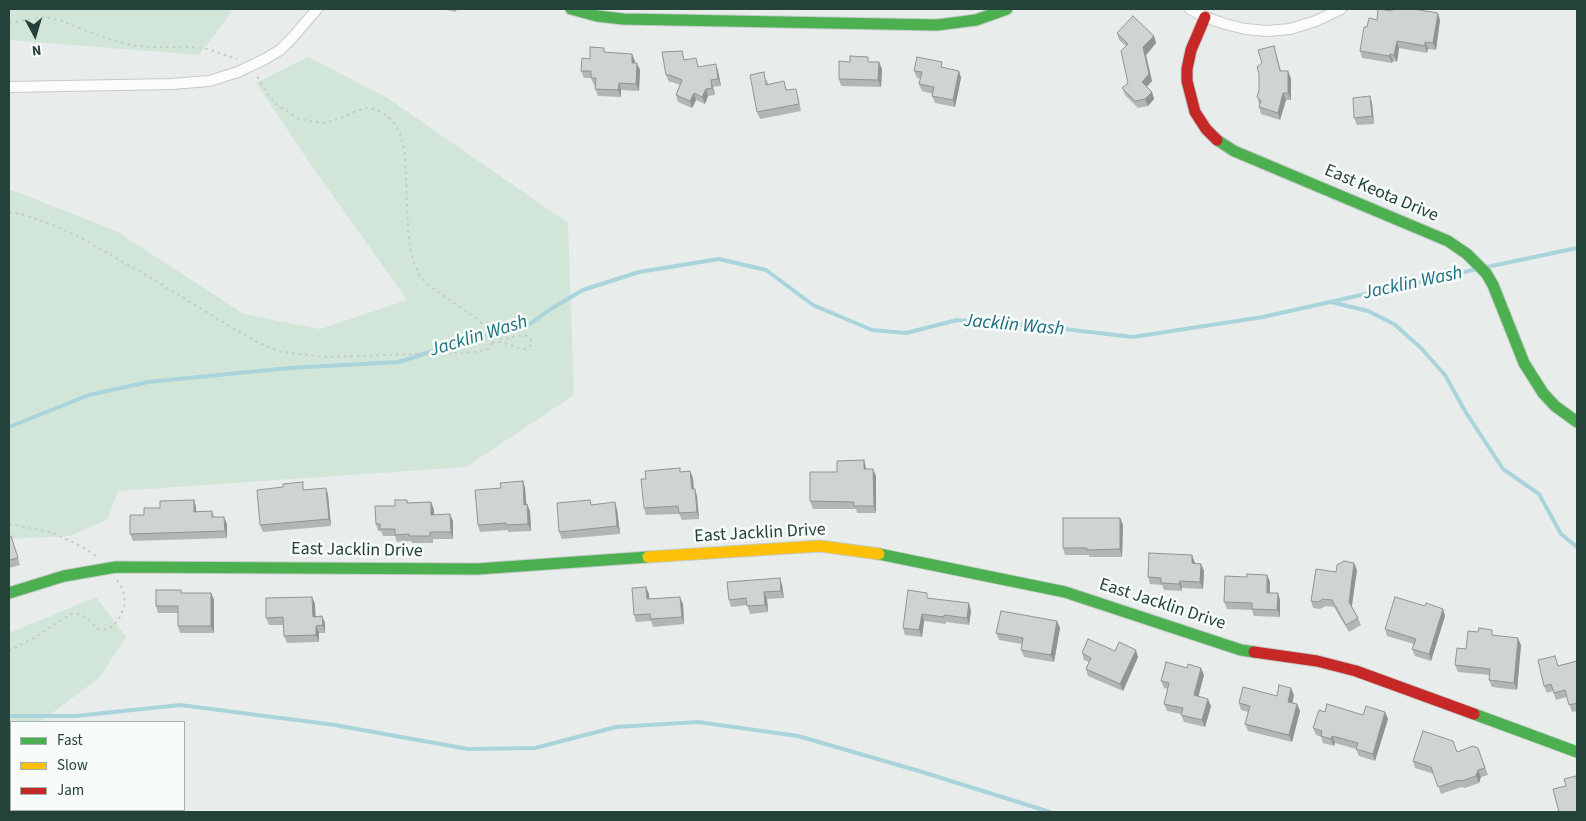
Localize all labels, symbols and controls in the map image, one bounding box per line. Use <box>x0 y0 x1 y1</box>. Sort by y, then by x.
north arrow <box>10 10 60 60</box>
text: N <box>31 39 42 60</box>
street label: East Keota Drive <box>1321 160 1441 228</box>
water label: Jacklin Wash <box>1361 262 1465 306</box>
water label: Jacklin Wash <box>963 310 1065 342</box>
water label: Jacklin Wash <box>427 311 531 363</box>
street label: East Jacklin Drive <box>694 520 826 548</box>
street label: East Jacklin Drive <box>291 539 423 563</box>
street label: East Jacklin Drive <box>1096 574 1228 636</box>
legend <box>10 721 185 811</box>
text: Fast <box>57 730 83 751</box>
text: Slow <box>57 755 88 776</box>
text: Jam <box>57 780 84 801</box>

